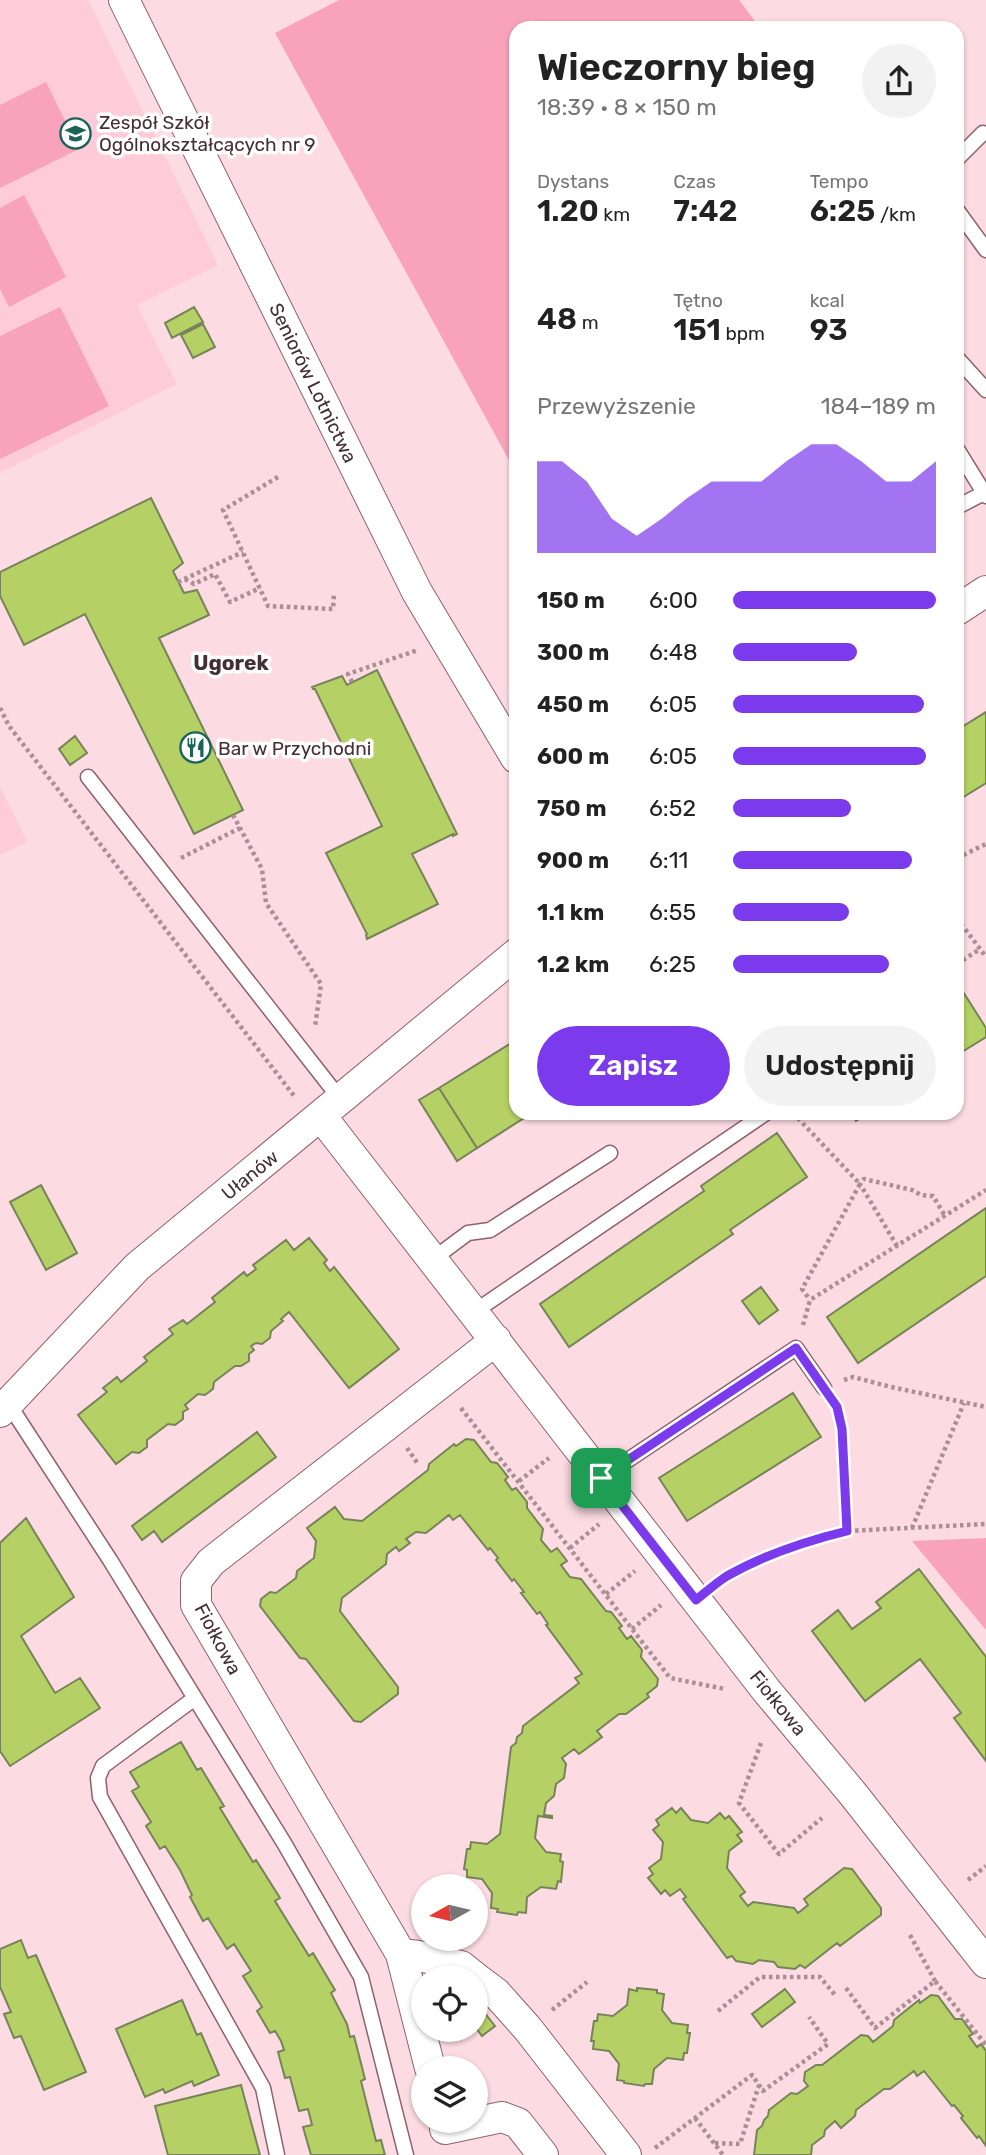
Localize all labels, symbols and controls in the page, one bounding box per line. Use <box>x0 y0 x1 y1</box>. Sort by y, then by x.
text: Wieczorny bieg <box>537 44 816 90</box>
button: share <box>862 44 936 118</box>
text: 18:39 · 8 × 150 m <box>537 93 717 121</box>
place label: Zespół Szkół Ogólnokształcących nr 9 <box>99 111 316 156</box>
school or university icon: Zespół Szkół Ogólnokształcących nr 9 <box>59 116 93 150</box>
text: Dystans <box>537 170 609 193</box>
text: Czas <box>673 170 716 193</box>
text: Tempo <box>810 170 869 193</box>
text: 1.20 <box>537 193 599 229</box>
text: 7:42 <box>673 193 738 229</box>
text: 6:25 <box>810 193 875 229</box>
text: km <box>599 203 630 226</box>
text: /km <box>875 203 916 226</box>
text: Tętno <box>673 289 723 312</box>
text: kcal <box>810 289 845 312</box>
street label: Seniorów Lotnictwa <box>264 299 362 467</box>
text: 48 <box>537 301 577 337</box>
text: m <box>577 311 599 334</box>
text: 151 <box>673 312 721 348</box>
text: 93 <box>810 312 848 348</box>
text: bpm <box>721 322 765 345</box>
text: Przewyższenie <box>537 392 696 420</box>
text: 184–189 m <box>821 392 936 420</box>
text: 150 m <box>537 586 605 614</box>
text: 6:00 <box>649 586 698 614</box>
text: 300 m <box>537 638 609 666</box>
text: 6:48 <box>649 638 698 666</box>
district label: Ugorek <box>193 650 269 675</box>
text: 450 m <box>537 690 609 718</box>
text: 6:05 <box>649 690 697 718</box>
restaurant icon: Bar w Przychodni <box>178 731 212 765</box>
place label: Bar w Przychodni <box>218 737 371 760</box>
text: 600 m <box>537 742 609 770</box>
text: 6:05 <box>649 742 697 770</box>
text: 750 m <box>537 794 607 822</box>
text: 6:52 <box>649 794 696 822</box>
text: 900 m <box>537 846 609 874</box>
text: 6:11 <box>649 846 688 874</box>
text: 1.1 km <box>537 898 604 926</box>
text: 6:55 <box>649 898 696 926</box>
text: 1.2 km <box>537 950 609 978</box>
text: 6:25 <box>649 950 696 978</box>
button: Zapisz <box>537 1026 730 1106</box>
button: Udostępnij <box>744 1026 936 1106</box>
street label: Ułanów <box>217 1145 283 1205</box>
pin <box>571 1448 631 1508</box>
icon: arrive <box>582 1459 620 1497</box>
street label: Fiołkowa <box>190 1599 246 1679</box>
street label: Fiołkowa <box>745 1666 811 1740</box>
north arrow <box>411 1874 488 1951</box>
map controls <box>411 1874 488 2133</box>
button: locate <box>411 1965 488 2042</box>
button: layers <box>411 2056 488 2133</box>

